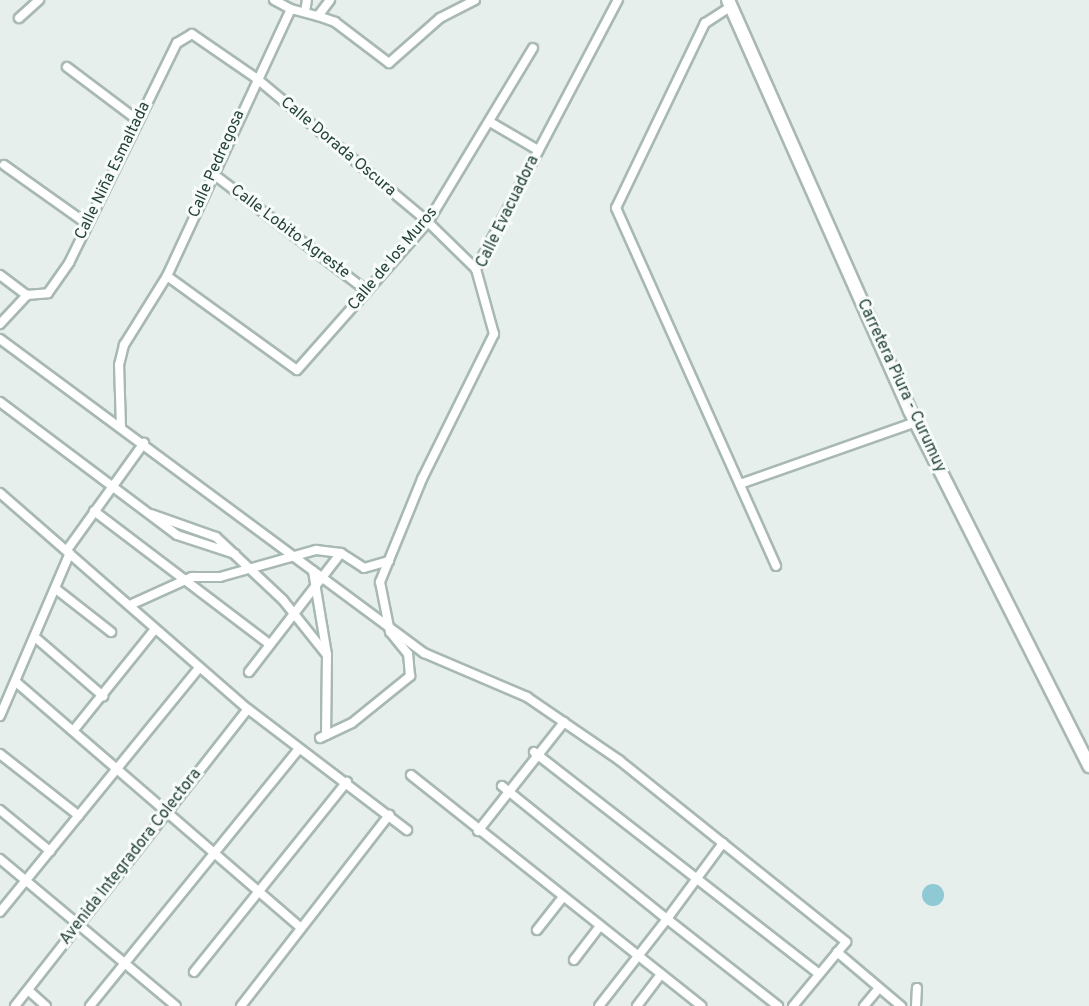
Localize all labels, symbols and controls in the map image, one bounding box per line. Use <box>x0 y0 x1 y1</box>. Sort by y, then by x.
street label: Calle Dorada Oscura <box>276 93 400 201</box>
street label: Calle Niña Esmaltada <box>71 99 155 243</box>
street label: Calle Pedregosa <box>185 107 249 221</box>
street label: Calle Evacuadora <box>473 153 543 271</box>
street label: Calle Lobito Agreste <box>226 181 354 283</box>
street label: Calle de los Muros <box>344 203 442 315</box>
street label: Carretera Piura - Curumuy <box>852 296 950 476</box>
street label: Avenida Integradora Colectora <box>56 765 206 949</box>

